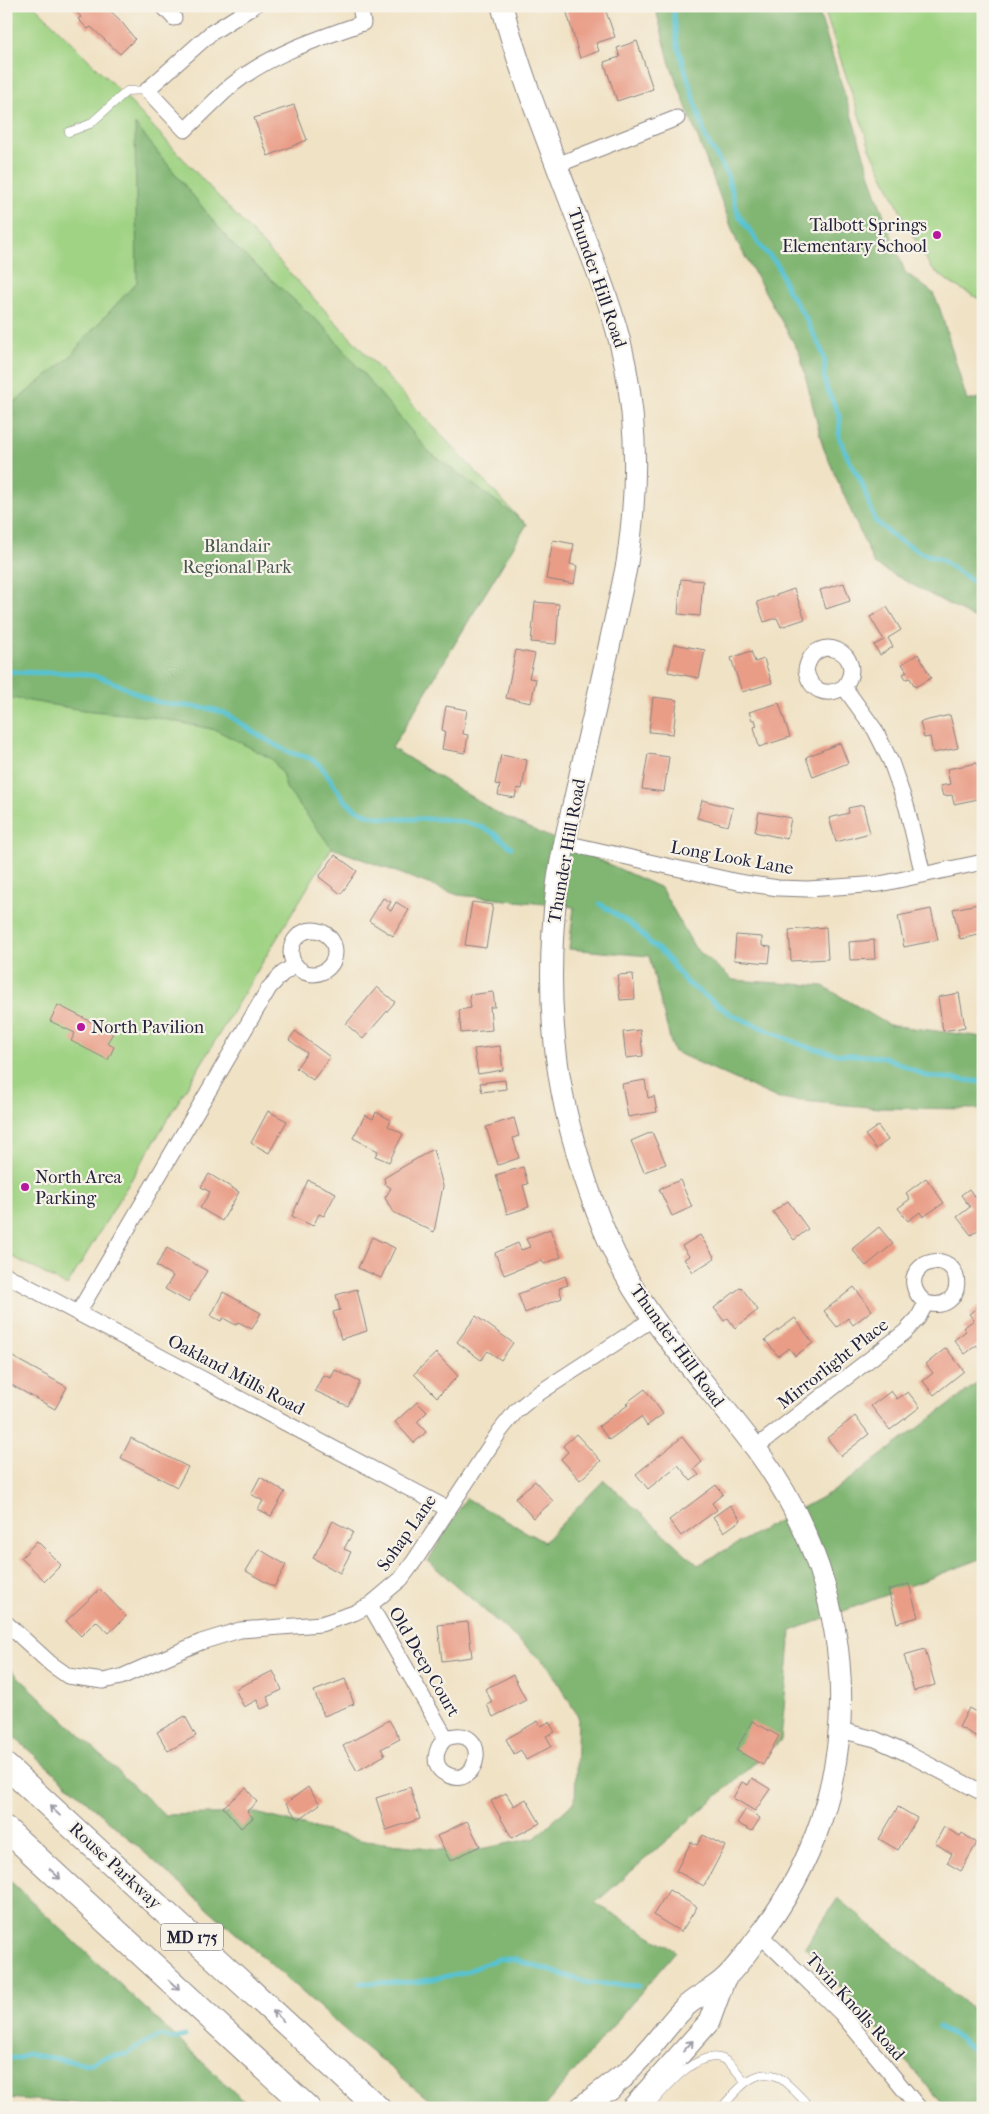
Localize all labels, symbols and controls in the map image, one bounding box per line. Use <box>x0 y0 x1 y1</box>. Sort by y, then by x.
street label: Thunder Hill Road <box>563 205 631 351</box>
place label: Talbott Springs Elementary School <box>782 215 927 257</box>
marker: Talbott Springs Elementary School <box>931 229 943 241</box>
park label: Blandair Regional Park <box>182 536 292 578</box>
street label: Thunder Hill Road <box>544 777 590 925</box>
street label: Long Look Lane <box>669 837 795 879</box>
place label: North Pavilion <box>91 1017 205 1038</box>
marker: North Pavilion <box>75 1021 87 1033</box>
place label: North Area Parking <box>35 1167 123 1209</box>
marker: North Area Parking <box>19 1181 31 1193</box>
street label: Thunder Hill Road <box>625 1281 729 1412</box>
street label: Mirrorlight Place <box>774 1314 893 1414</box>
street label: Oakland Mills Road <box>164 1330 308 1420</box>
street label: Sohap Lane <box>373 1491 441 1575</box>
street label: Old Deep Court <box>384 1603 464 1721</box>
one-way arrow <box>49 1805 62 1817</box>
street label: Rouse Parkway <box>65 1818 166 1915</box>
one-way arrow <box>48 1868 61 1880</box>
road number: MD 175 <box>161 1924 223 1950</box>
street label: Twin Knolls Road <box>801 1949 909 2065</box>
one-way arrow <box>167 1978 180 1990</box>
one-way arrow <box>272 2010 284 2022</box>
one-way arrow <box>682 2039 694 2052</box>

